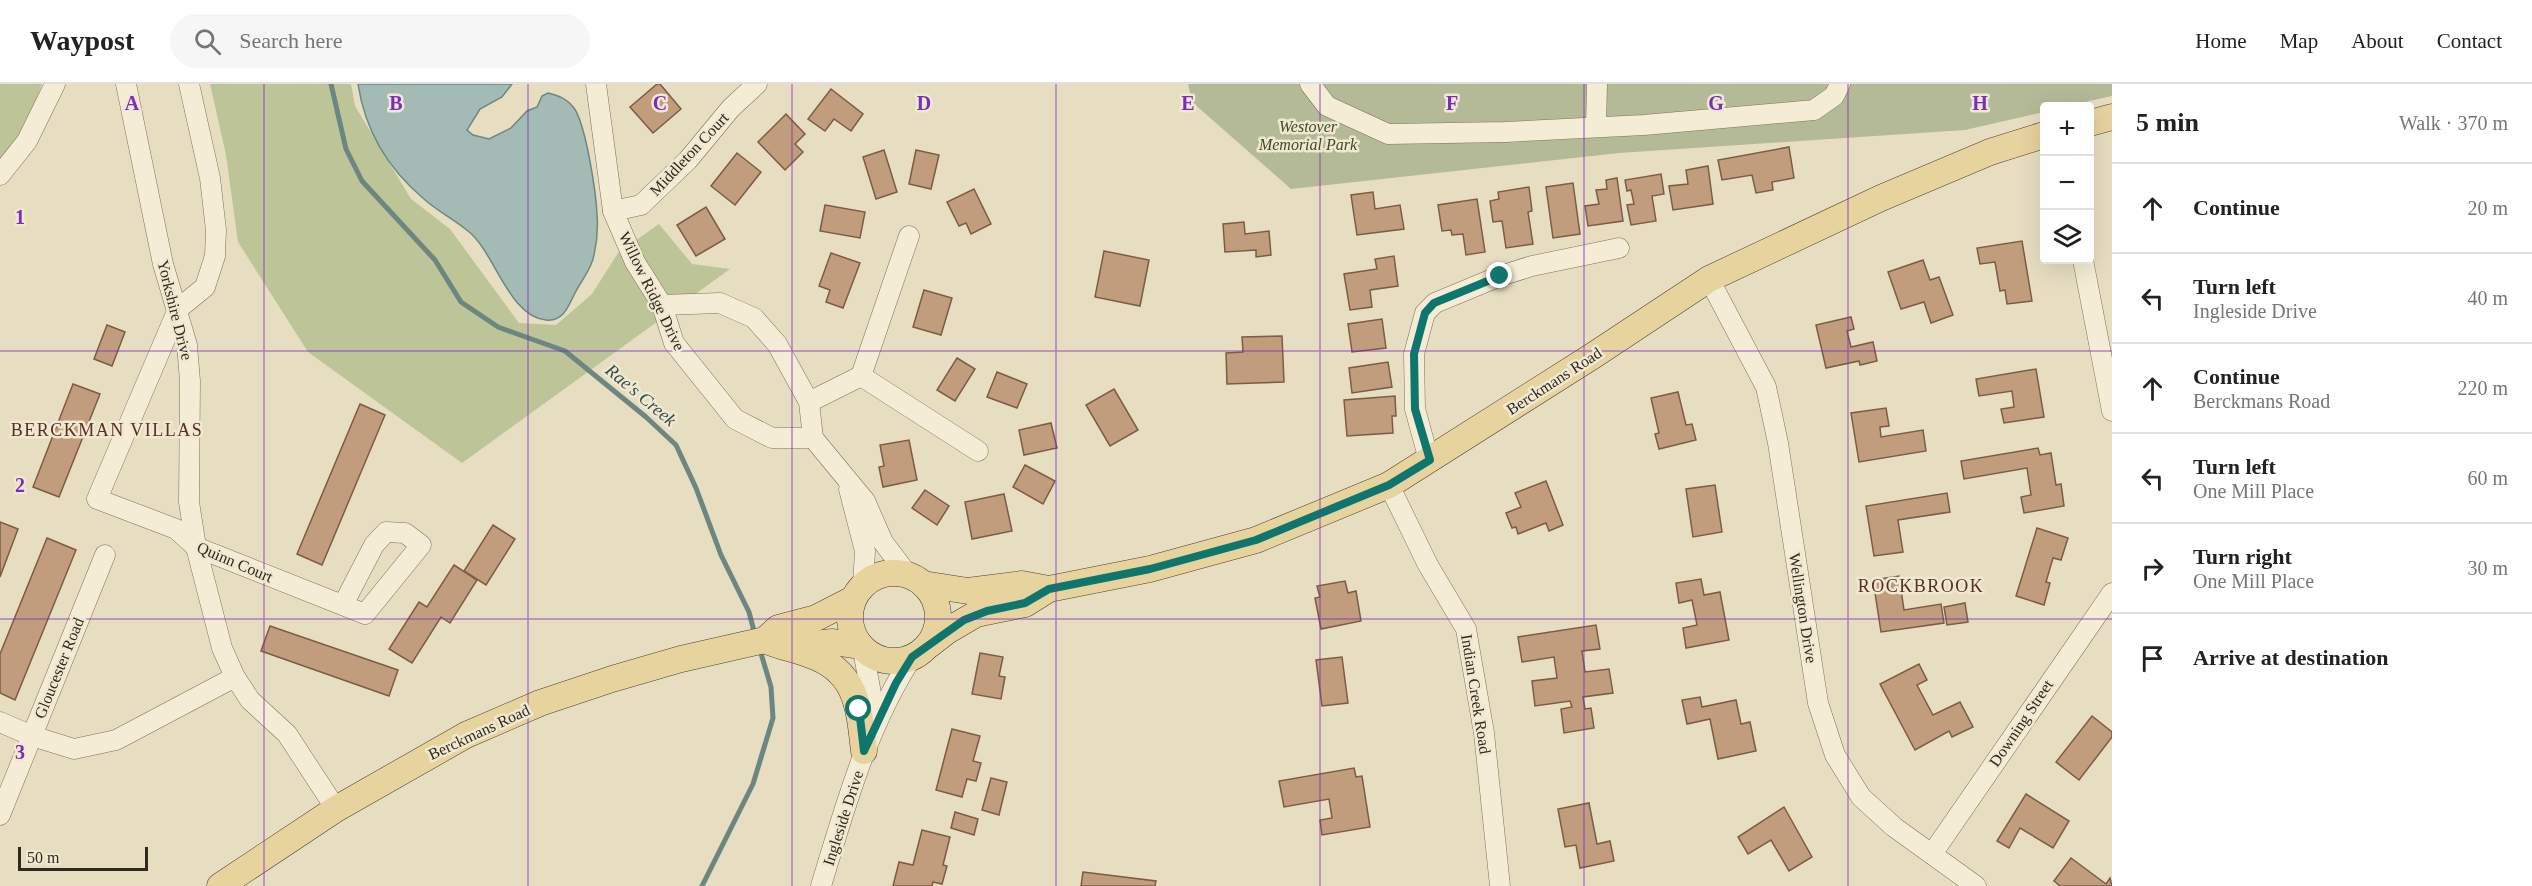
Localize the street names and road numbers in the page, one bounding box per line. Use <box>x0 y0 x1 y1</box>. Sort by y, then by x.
street label: Middleton Court <box>646 109 732 199</box>
street label: Willow Ridge Drive <box>615 229 688 354</box>
street label: Yorkshire Drive <box>154 258 196 362</box>
street label: Berckmans Road <box>1503 344 1605 418</box>
street label: Quinn Court <box>195 538 276 586</box>
street label: Wellington Drive <box>1785 552 1820 664</box>
street label: Gloucester Road <box>31 615 87 721</box>
street label: Indian Creek Road <box>1458 633 1494 755</box>
street label: Downing Street <box>1986 676 2057 770</box>
street label: Berckmans Road <box>426 701 532 763</box>
street label: Ingleside Drive <box>820 768 867 868</box>

